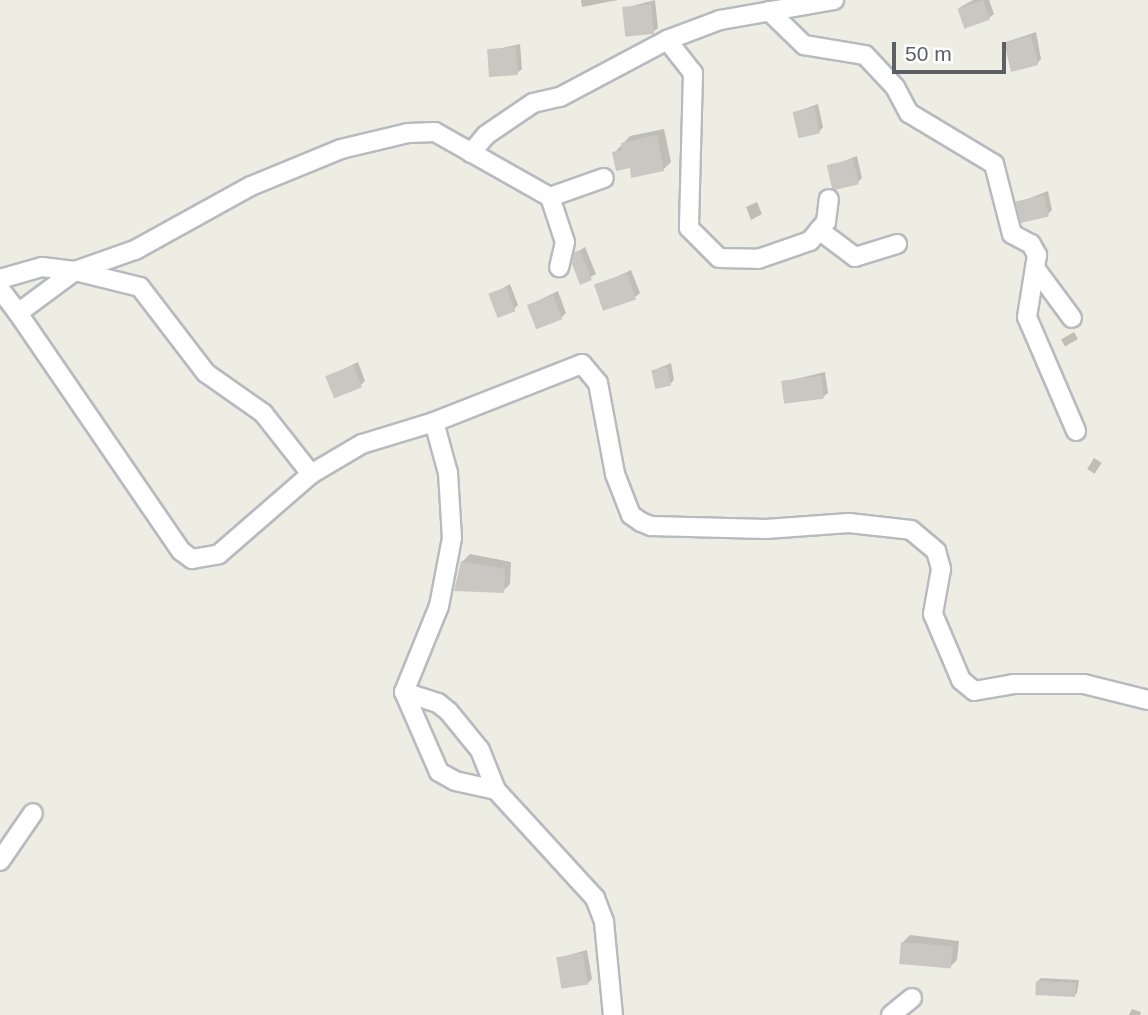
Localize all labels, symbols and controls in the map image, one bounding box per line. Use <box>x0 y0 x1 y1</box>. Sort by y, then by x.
scale bar <box>896 28 1010 72</box>
text: 50 m <box>905 42 952 65</box>

